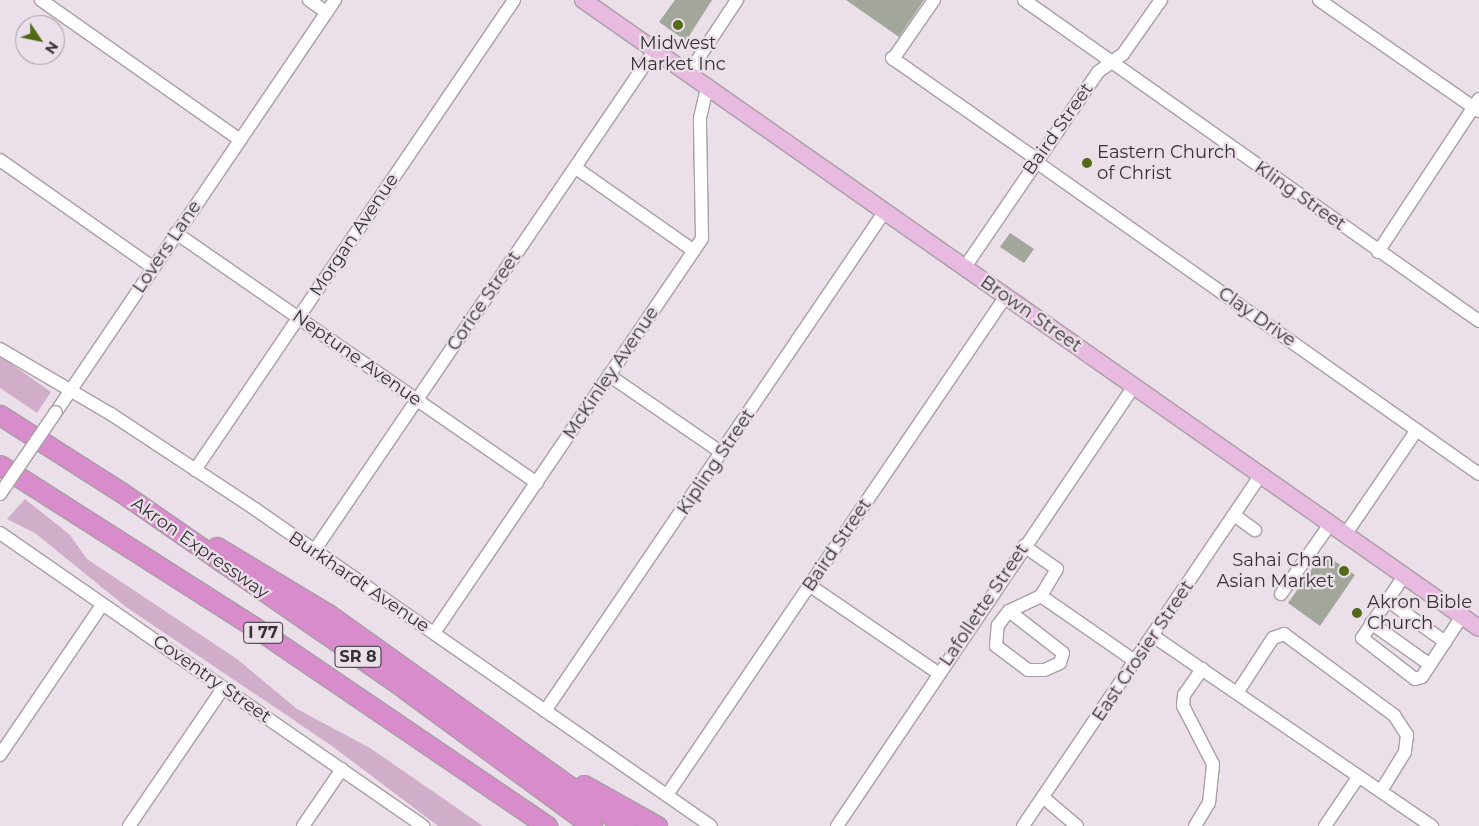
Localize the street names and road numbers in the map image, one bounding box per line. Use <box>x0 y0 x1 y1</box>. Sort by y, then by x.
street label: Baird Street <box>1018 79 1098 179</box>
street label: Kling Street <box>1250 157 1350 235</box>
street label: Morgan Avenue <box>305 170 403 300</box>
street label: Lovers Lane <box>128 197 206 297</box>
street label: Corice Street <box>443 247 525 355</box>
street label: Brown Street <box>976 271 1086 357</box>
street label: Clay Drive <box>1214 282 1300 352</box>
street label: McKinley Avenue <box>559 303 663 443</box>
street label: Neptune Avenue <box>288 305 426 411</box>
street label: Kipling Street <box>673 405 759 519</box>
street label: Akron Expressway <box>127 492 273 604</box>
street label: Baird Street <box>798 494 876 596</box>
street label: Burkhardt Avenue <box>284 527 434 637</box>
street label: Lafollette Street <box>935 540 1033 670</box>
street label: East Crosier Street <box>1088 576 1198 726</box>
road number: I 77 <box>243 620 283 646</box>
street label: Coventry Street <box>149 630 275 728</box>
road number: SR 8 <box>334 644 382 670</box>

